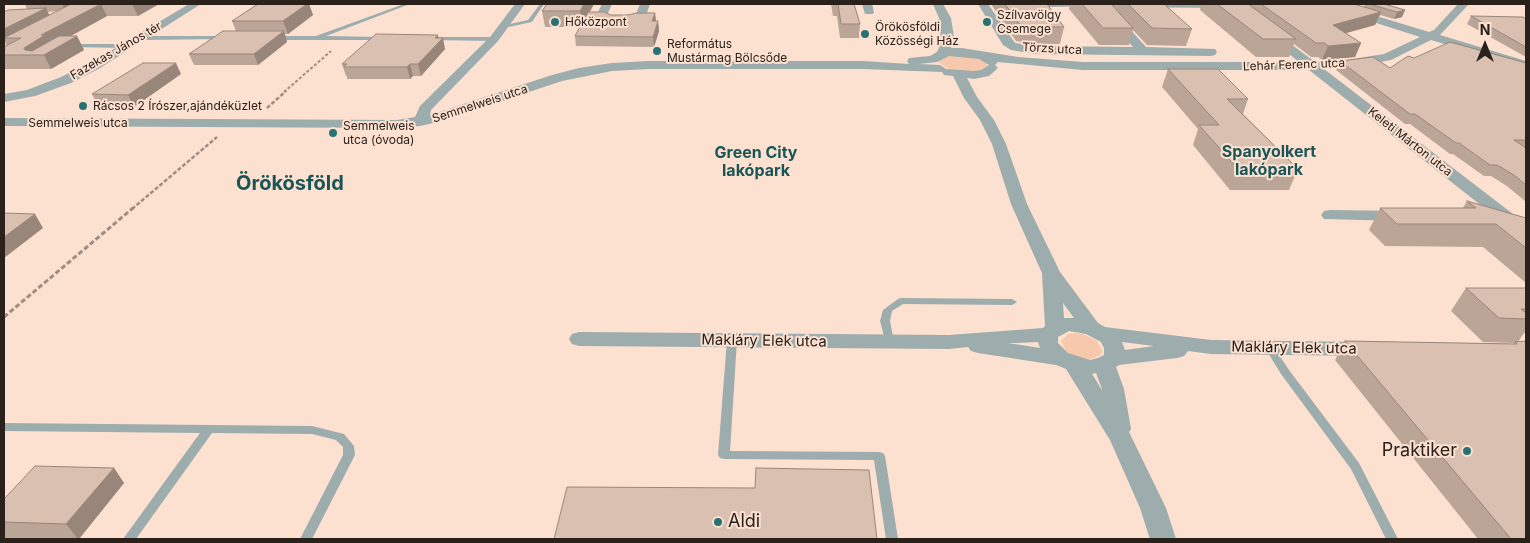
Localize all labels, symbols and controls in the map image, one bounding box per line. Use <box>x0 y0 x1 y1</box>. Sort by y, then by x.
place label: Szílvavölgy Csemege <box>997 8 1061 36</box>
place label: Hőközpont <box>565 15 627 29</box>
marker: Hőközpont <box>549 16 561 28</box>
marker: Szílvavölgy Csemege <box>981 16 993 28</box>
street label: Fazekas János tér <box>68 19 164 83</box>
place label: Örökösföldi Közösségi Ház <box>875 20 959 48</box>
north arrow <box>1460 20 1510 70</box>
text: N <box>1480 21 1490 38</box>
marker: Örökösföldi Közösségi Ház <box>859 28 871 40</box>
place label: Református Mustármag Bölcsőde <box>667 37 787 65</box>
street label: Törzs utca <box>1022 40 1082 58</box>
marker: Református Mustármag Bölcsőde <box>651 45 663 57</box>
street label: Lehár Ferenc utca <box>1243 56 1345 74</box>
street label: Semmelweis utca <box>430 82 530 126</box>
place label: Rácsos 2 Írószer,ajándéküzlet <box>93 99 262 113</box>
marker: Rácsos 2 Írószer,ajándéküzlet <box>77 100 89 112</box>
street label: Keleti Márton utca <box>1365 105 1455 179</box>
street label: Semmelweis utca <box>28 116 128 130</box>
place label: Semmelweis utca (óvoda) <box>343 119 414 147</box>
marker: Semmelweis utca (óvoda) <box>327 127 339 139</box>
district label: Spanyolkert lakópark <box>1222 142 1316 180</box>
district label: Green City lakópark <box>715 143 797 181</box>
district label: Örökösföld <box>236 172 344 196</box>
street label: Makláry Elek utca <box>701 331 827 351</box>
street label: Makláry Elek utca <box>1231 338 1357 358</box>
place label: Praktiker <box>1382 440 1457 462</box>
marker: Praktiker <box>1461 445 1473 457</box>
place label: Aldi <box>728 511 760 533</box>
marker: Aldi <box>712 516 724 528</box>

